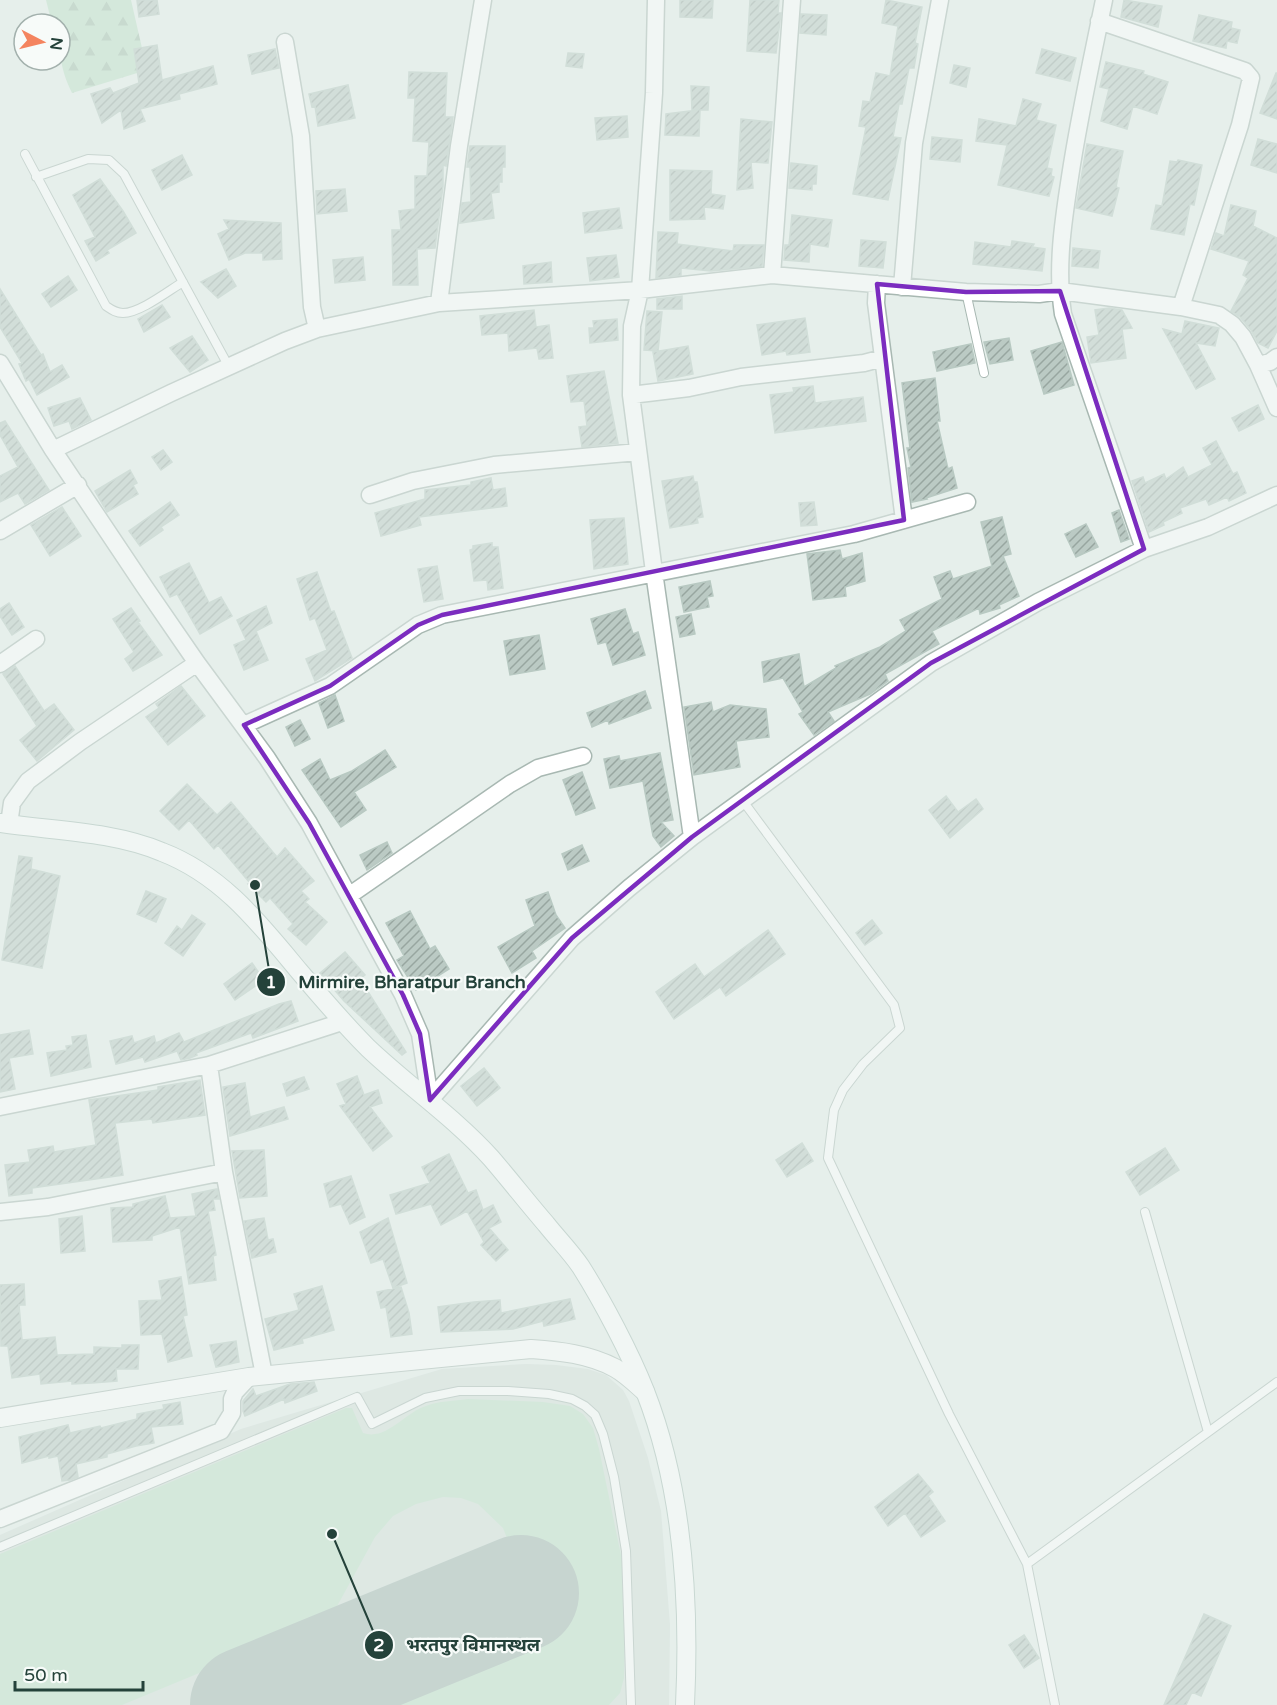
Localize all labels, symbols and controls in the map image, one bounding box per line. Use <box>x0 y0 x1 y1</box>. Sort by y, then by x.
north arrow <box>12 12 72 72</box>
text: N <box>45 36 67 51</box>
callout: Mirmire, Bharatpur Branch <box>256 964 538 1000</box>
text: 1 <box>265 971 277 993</box>
text: Mirmire, Bharatpur Branch <box>298 971 526 993</box>
callout: भरतपुर विमानस्थल <box>364 1627 552 1663</box>
text: 2 <box>373 1634 385 1656</box>
text: भरतपुर विमानस्थल <box>406 1634 541 1656</box>
scale bar <box>15 1654 142 1692</box>
text: 50 m <box>24 1664 68 1686</box>

